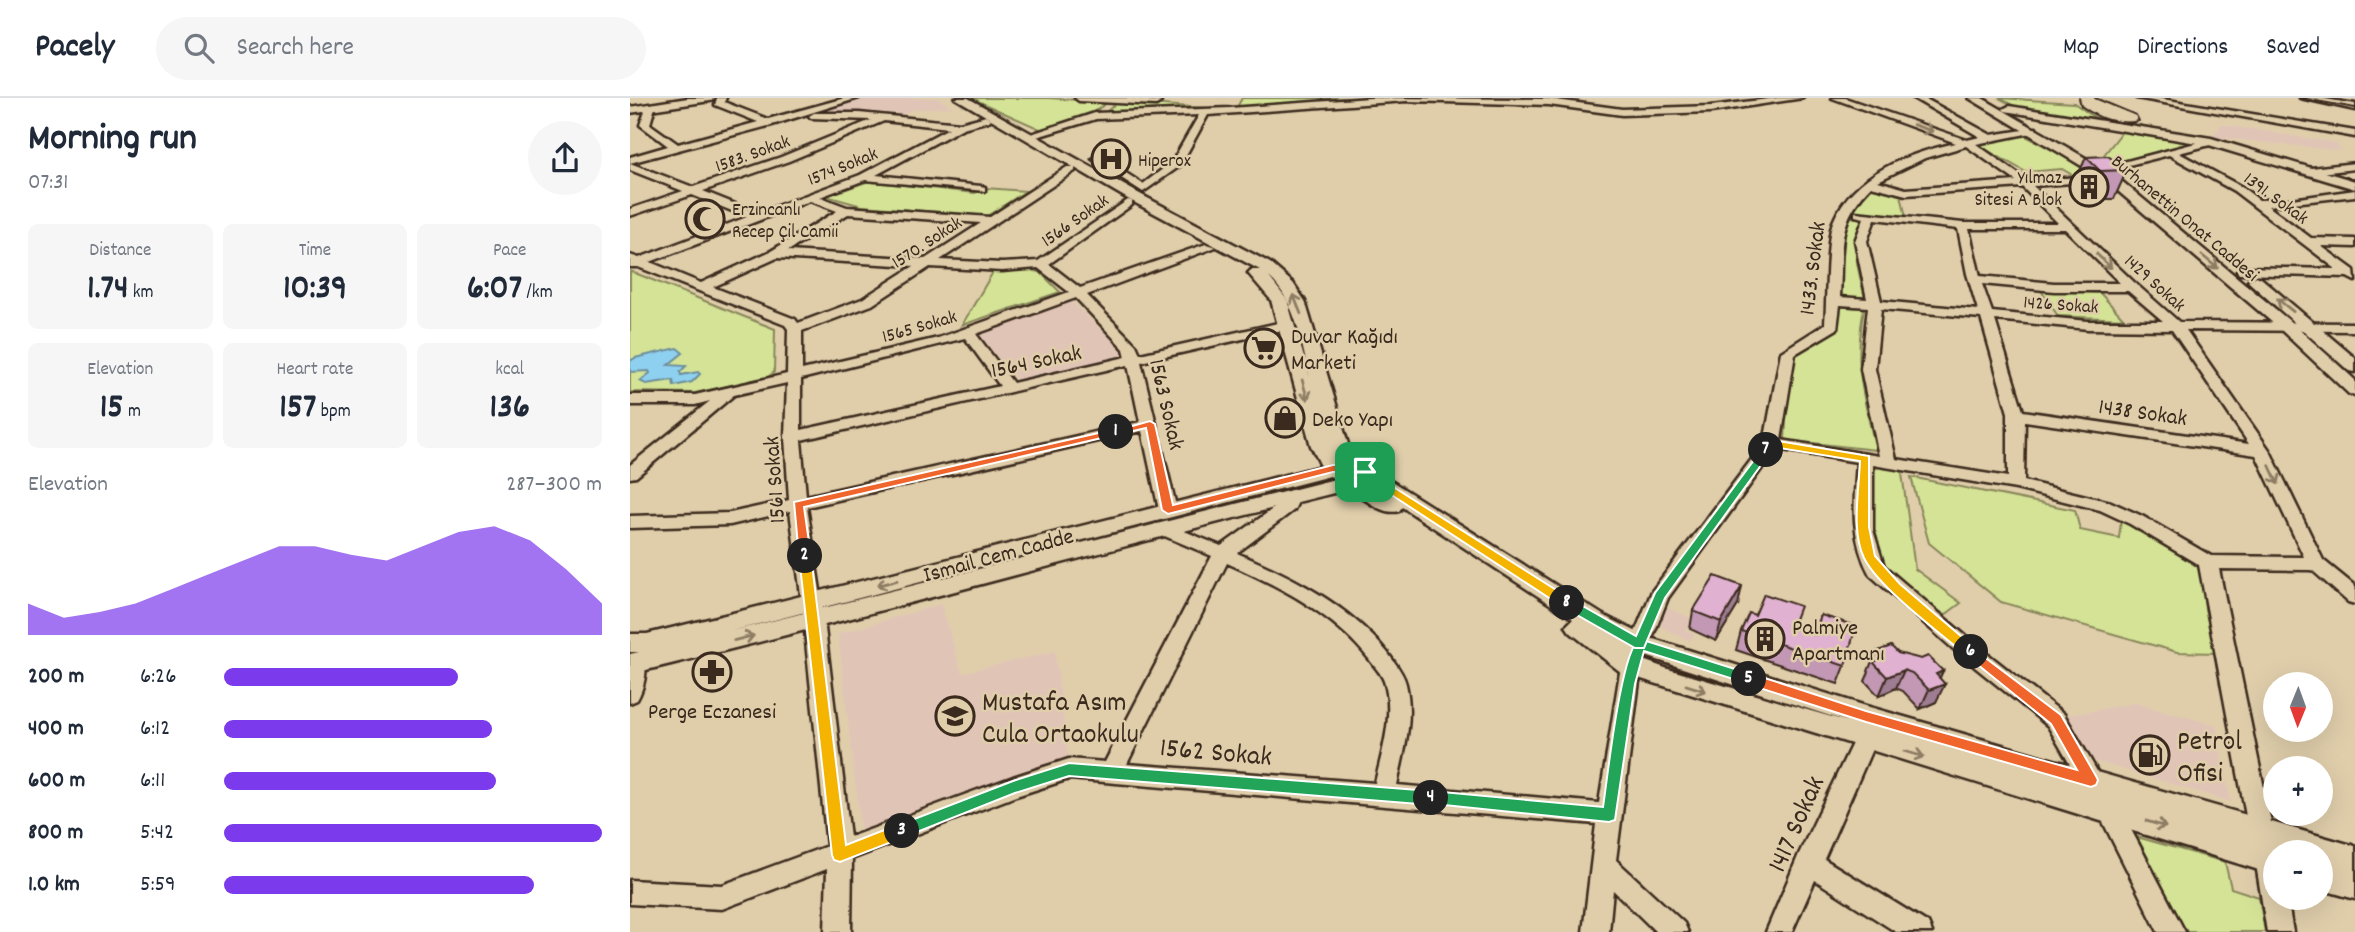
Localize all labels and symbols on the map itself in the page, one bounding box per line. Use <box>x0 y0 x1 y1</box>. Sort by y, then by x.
one-way arrow <box>1912 123 1934 135</box>
street label: 1583. Sokak <box>712 129 795 181</box>
hospital icon: Hiperox <box>1090 138 1132 180</box>
street label: 1574 Sokak <box>804 142 883 195</box>
place label: Hiperox <box>1138 149 1191 176</box>
street label: Burhanettin Onat Caddesi <box>2104 150 2264 290</box>
place label: Yılmaz Sitesi A Blok <box>1974 166 2062 215</box>
building icon: Yılmaz Sitesi A Blok <box>2068 166 2110 208</box>
street label: 1391. Sokak <box>2237 167 2313 233</box>
street label: 1566 Sokak <box>1037 189 1116 255</box>
mosque icon: Erzincanlı Recep Çil Camii <box>684 198 726 240</box>
place label: Erzincanlı Recep Çil Camii <box>732 198 839 247</box>
street label: 1570. Sokak <box>887 211 969 277</box>
street label: 1433. Sokak <box>1792 220 1837 317</box>
street label: 1429 Sokak <box>2117 250 2191 320</box>
one-way arrow <box>2095 252 2112 269</box>
one-way arrow <box>2201 254 2219 270</box>
street label: 1426 Sokak <box>2022 290 2099 323</box>
one-way arrow <box>1289 294 1302 316</box>
one-way arrow <box>2277 298 2295 313</box>
street label: 1565 Sokak <box>879 305 961 352</box>
place label: Duvar Kağıdı Marketi <box>1291 322 1398 381</box>
supermarket icon: Duvar Kağıdı Marketi <box>1243 327 1285 369</box>
street label: 1564 Sokak <box>988 338 1085 389</box>
street label: 1563 Sokak <box>1138 356 1191 454</box>
one-way arrow <box>1300 379 1313 401</box>
street label: 1438 Sokak <box>2096 392 2189 437</box>
shop icon: Deko Yapı <box>1264 397 1306 439</box>
place label: Deko Yapı <box>1312 405 1393 438</box>
pin: 1 <box>1098 414 1134 450</box>
pin: 7 <box>1748 432 1784 468</box>
street label: 1561 Sokak <box>757 435 796 524</box>
pin <box>1335 442 1395 502</box>
one-way arrow <box>2268 464 2281 485</box>
street label: Ismail Cem Cadde <box>920 521 1078 593</box>
pin: 2 <box>788 538 822 574</box>
one-way arrow <box>876 577 899 590</box>
pin: 8 <box>1550 586 1584 620</box>
place label: Palmiye Apartmanı <box>1792 613 1884 672</box>
building icon: Palmiye Apartmanı <box>1744 618 1786 660</box>
one-way arrow <box>732 631 755 644</box>
pin: 6 <box>1954 634 1988 670</box>
pharmacy icon: Perge Eczanesi <box>691 651 733 693</box>
pin: 5 <box>1732 662 1766 696</box>
north arrow <box>2263 672 2333 742</box>
one-way arrow <box>1685 683 1707 696</box>
place label: Mustafa Asım Cula Ortaokulu <box>982 685 1139 757</box>
school or university icon: Mustafa Asım Cula Ortaokulu <box>934 695 976 737</box>
place label: Perge Eczanesi <box>648 697 776 730</box>
place label: Petrol Ofisi <box>2177 724 2242 796</box>
street label: 1562 Sokak <box>1158 730 1273 780</box>
fuel station icon: Petrol Ofisi <box>2129 734 2171 776</box>
one-way arrow <box>1903 748 1925 761</box>
street label: 1417 Sokak <box>1760 770 1838 880</box>
pin: 4 <box>1414 780 1448 816</box>
pin: 3 <box>884 814 920 848</box>
one-way arrow <box>2144 819 2166 832</box>

